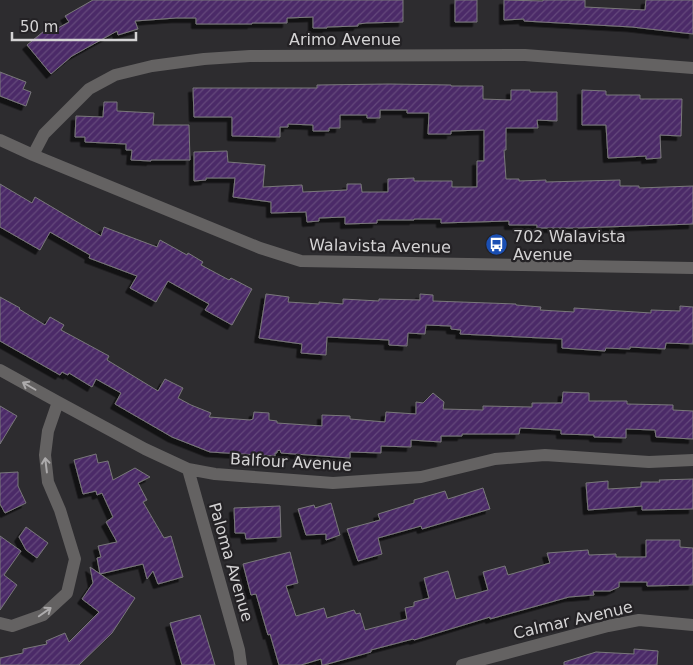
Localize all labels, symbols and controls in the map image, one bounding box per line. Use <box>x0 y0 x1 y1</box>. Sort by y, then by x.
scale bar <box>12 10 136 42</box>
text: 50 m <box>20 18 58 36</box>
street label: Arimo Avenue <box>289 30 401 49</box>
place label: 702 Walavista Avenue <box>513 227 626 264</box>
bus stop icon: 702 Walavista Avenue <box>485 233 509 257</box>
street label: Walavista Avenue <box>309 235 451 257</box>
one-way arrow <box>21 381 36 391</box>
street label: Balfour Avenue <box>230 449 352 475</box>
one-way arrow <box>41 457 51 473</box>
street label: Paloma Avenue <box>205 500 257 624</box>
street label: Calmar Avenue <box>511 597 635 643</box>
one-way arrow <box>38 607 52 617</box>

